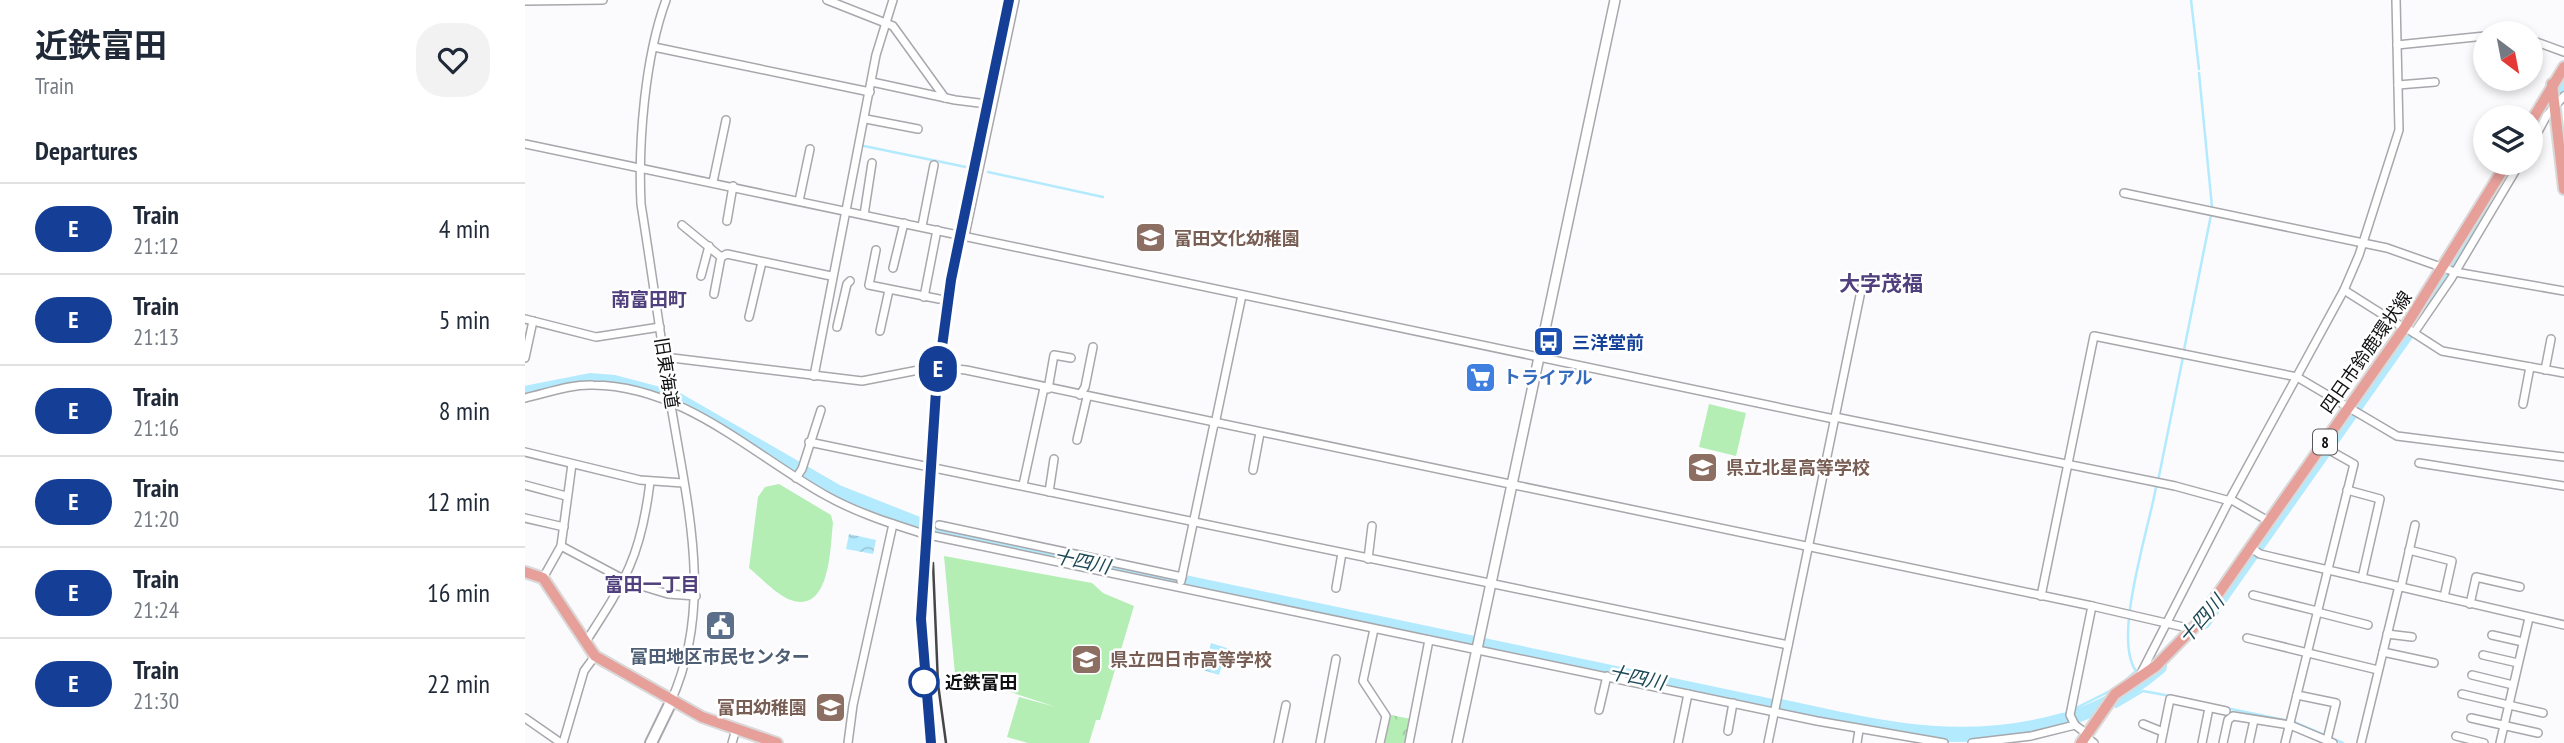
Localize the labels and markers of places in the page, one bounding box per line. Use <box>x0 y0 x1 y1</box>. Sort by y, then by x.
school or university icon: 富田文化幼稚園 <box>1134 221 1168 255</box>
place label: 富田文化幼稚園 <box>1174 227 1300 250</box>
bus stop icon: 三洋堂前 <box>1532 325 1566 359</box>
place label: 三洋堂前 <box>1572 331 1644 354</box>
supermarket icon: トライアル <box>1463 360 1497 394</box>
place label: トライアル <box>1503 366 1593 389</box>
school or university icon: 県立北星高等学校 <box>1686 450 1720 484</box>
place label: 県立北星高等学校 <box>1726 456 1870 479</box>
public building icon: 富田地区市民センター <box>703 608 737 642</box>
school or university icon: 県立四日市高等学校 <box>1070 642 1104 676</box>
place label: 富田地区市民センター <box>630 645 810 668</box>
place label: 県立四日市高等学校 <box>1110 648 1272 671</box>
marker: 近鉄富田 <box>909 667 939 697</box>
place label: 近鉄富田 <box>945 671 1017 694</box>
school or university icon: 富田幼稚園 <box>813 690 847 724</box>
place label: 富田幼稚園 <box>717 696 807 719</box>

